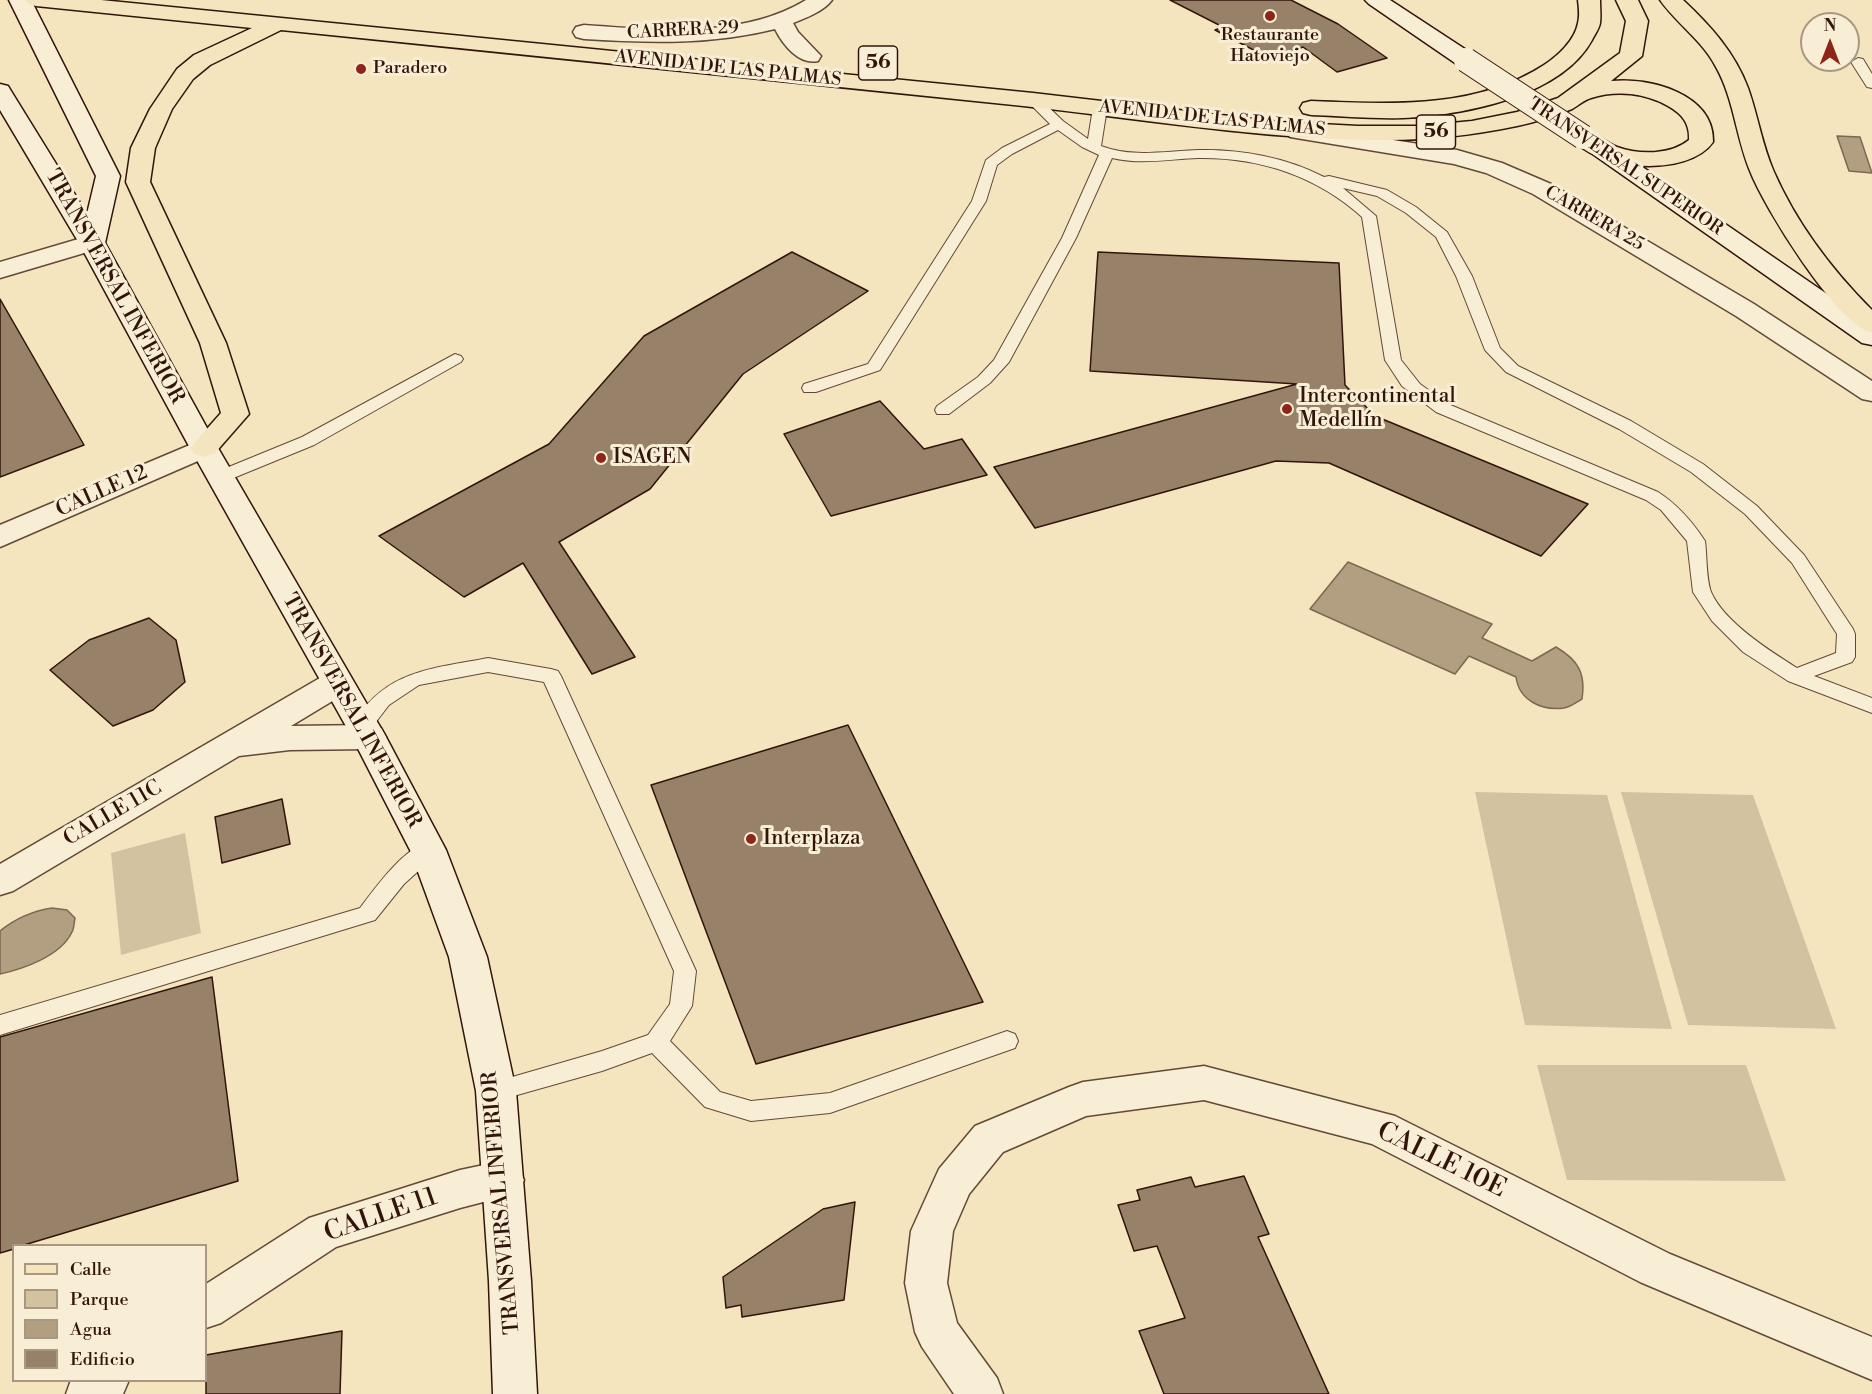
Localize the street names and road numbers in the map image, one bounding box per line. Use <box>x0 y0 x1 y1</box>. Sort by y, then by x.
street label: CARRERA 29 <box>627 17 739 45</box>
street label: AVENIDA DE LAS PALMAS <box>614 46 842 92</box>
road number: 56 <box>858 46 898 80</box>
street label: TRANSVERSAL SUPERIOR <box>1524 94 1726 240</box>
street label: AVENIDA DE LAS PALMAS <box>1098 96 1326 142</box>
road number: 56 <box>1416 115 1456 149</box>
street label: TRANSVERSAL INFERIOR <box>39 166 189 408</box>
street label: CARRERA 25 <box>1541 182 1647 256</box>
street label: CALLE 12 <box>52 461 152 523</box>
street label: TRANSVERSAL INFERIOR <box>276 590 426 832</box>
street label: CALLE 11C <box>59 776 167 852</box>
street label: TRANSVERSAL INFERIOR <box>478 1070 526 1336</box>
street label: CALLE 10E <box>1371 1116 1511 1206</box>
street label: CALLE 11 <box>320 1182 442 1250</box>

